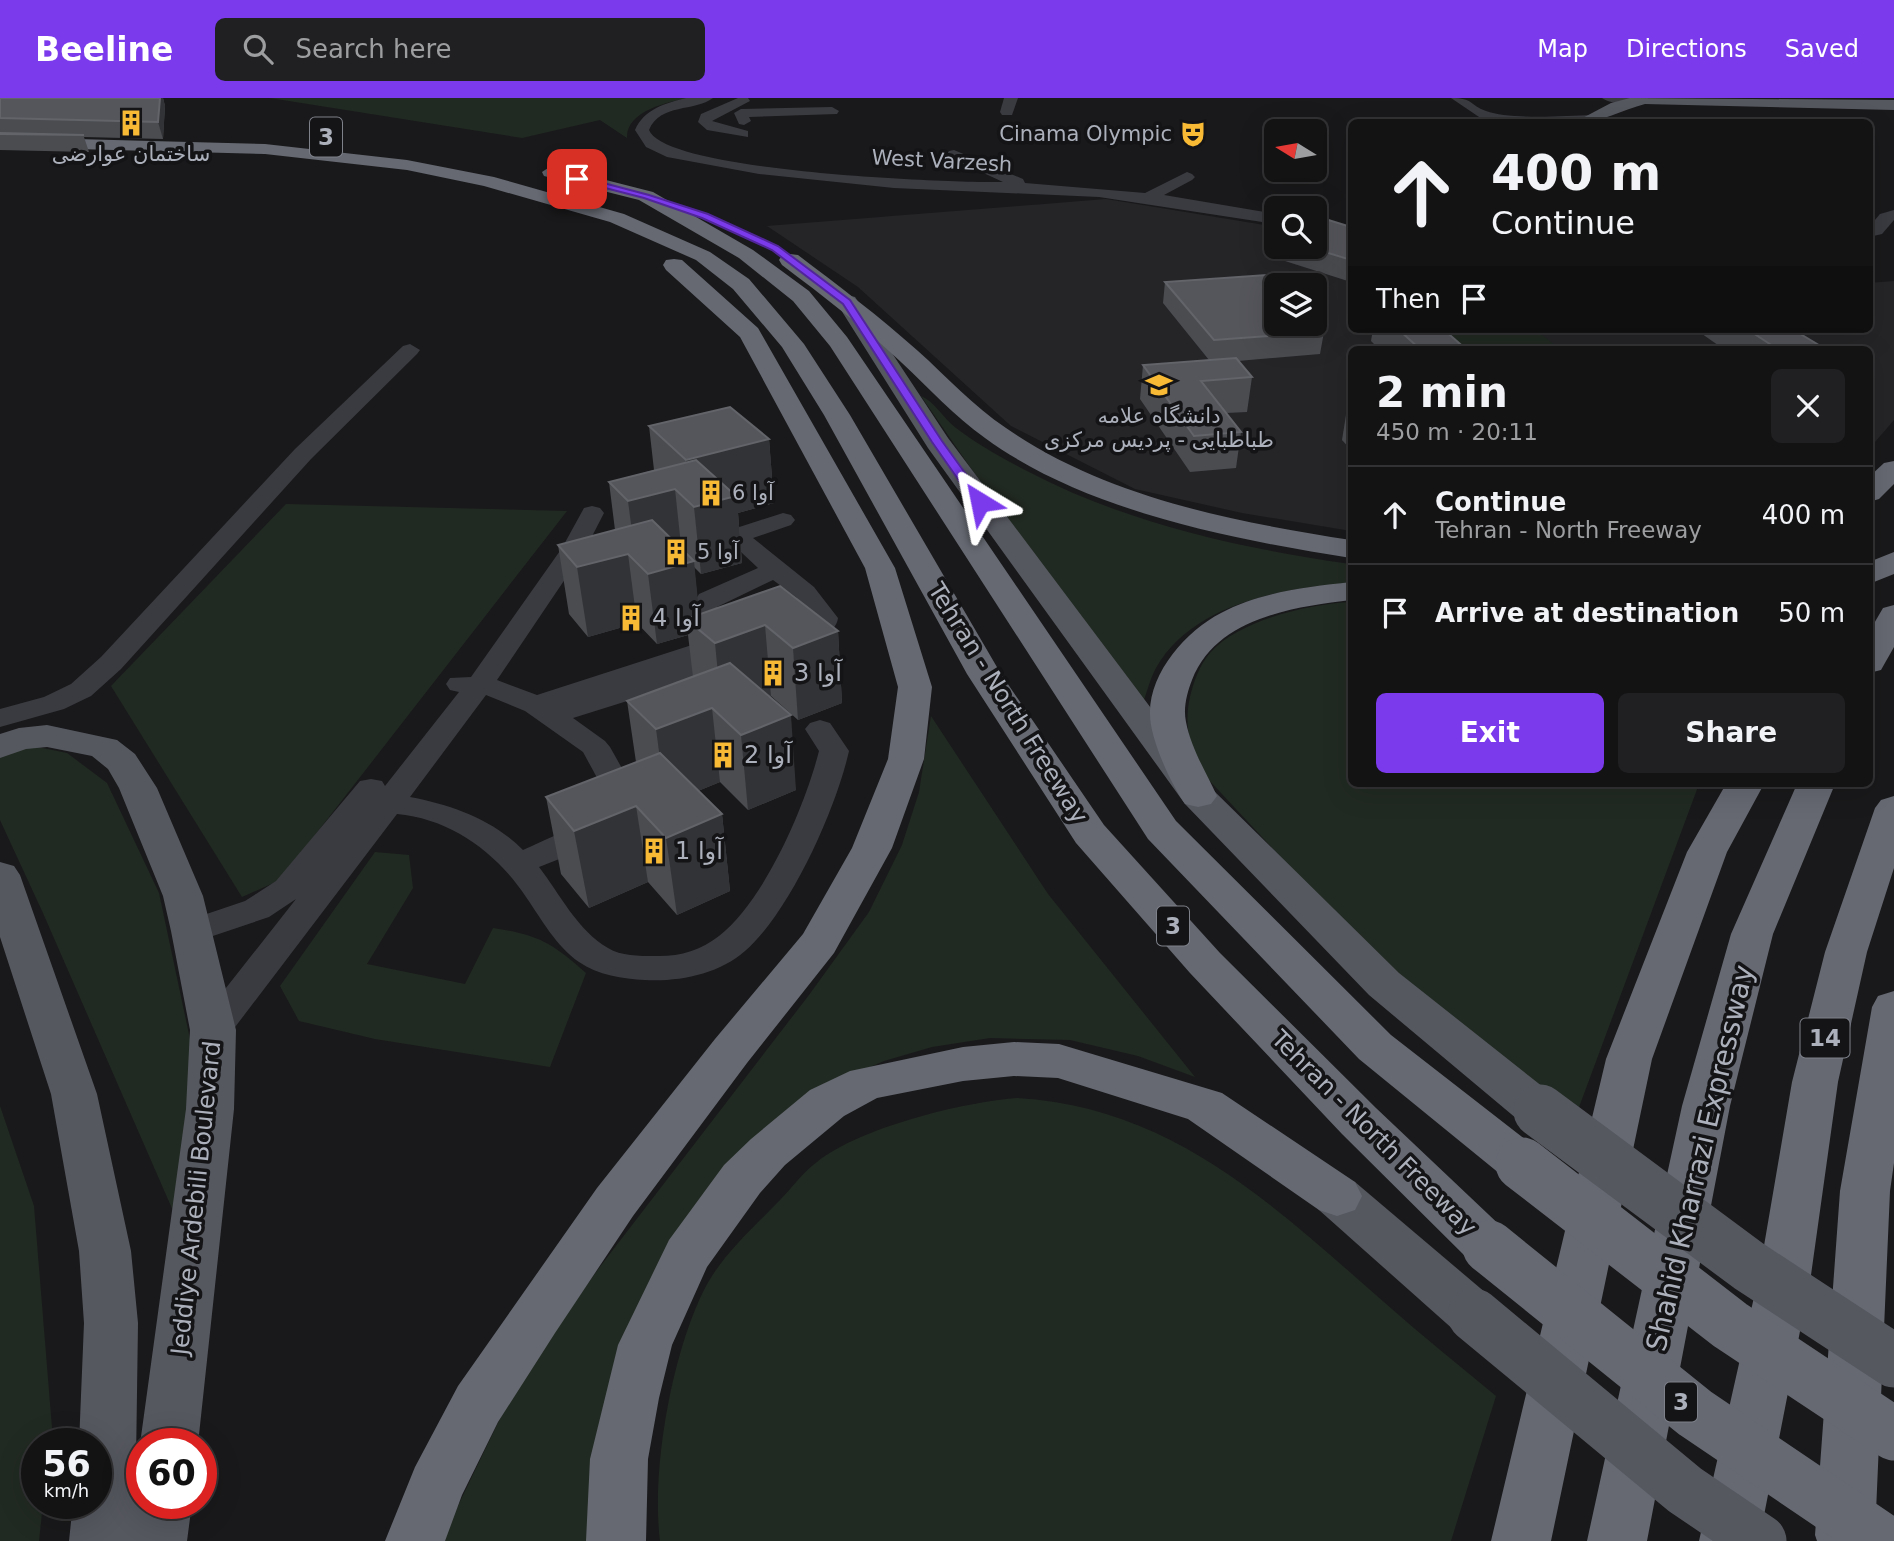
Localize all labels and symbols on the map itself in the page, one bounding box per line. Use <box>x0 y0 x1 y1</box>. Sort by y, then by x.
building icon: ساختمان عوارضی <box>116 108 146 138</box>
road number: 3 <box>310 118 342 156</box>
theatre icon: Cinama Olympic <box>1178 119 1208 149</box>
north arrow <box>1264 119 1326 182</box>
place label: Cinama Olympic <box>999 122 1172 146</box>
place label: ساختمان عوارضی <box>52 142 210 166</box>
street label: West Varzesh <box>871 145 1013 177</box>
pin <box>547 149 607 209</box>
school or university icon: دانشگاه علامه طباطبایی - پردیس مرکزی <box>1144 370 1174 400</box>
place label: دانشگاه علامه طباطبایی - پردیس مرکزی <box>1044 404 1274 452</box>
position arrow <box>943 465 1017 539</box>
building icon: آوا 6 <box>696 478 726 508</box>
place label: آوا 6 <box>732 480 775 505</box>
building icon: آوا 5 <box>661 537 691 567</box>
place label: آوا 5 <box>697 539 740 564</box>
street label: Tehran - North Freeway <box>922 577 1094 829</box>
building icon: آوا 4 <box>616 603 646 633</box>
place label: آوا 4 <box>652 603 701 632</box>
building icon: آوا 3 <box>758 658 788 688</box>
place label: آوا 3 <box>794 658 843 687</box>
building icon: آوا 2 <box>708 740 738 770</box>
place label: آوا 2 <box>744 740 793 769</box>
building icon: آوا 1 <box>639 836 669 866</box>
place label: آوا 1 <box>675 836 724 865</box>
road number: 3 <box>1157 906 1189 946</box>
street label: Shahid Kharrazi Expressway <box>1639 962 1761 1354</box>
road number: 14 <box>1800 1018 1850 1057</box>
street label: Tehran - North Freeway <box>1265 1024 1482 1241</box>
street label: Jeddiye Ardebili Boulevard <box>165 1040 226 1358</box>
road number: 3 <box>1665 1382 1697 1422</box>
speed limit sign: 60 <box>126 1428 217 1519</box>

